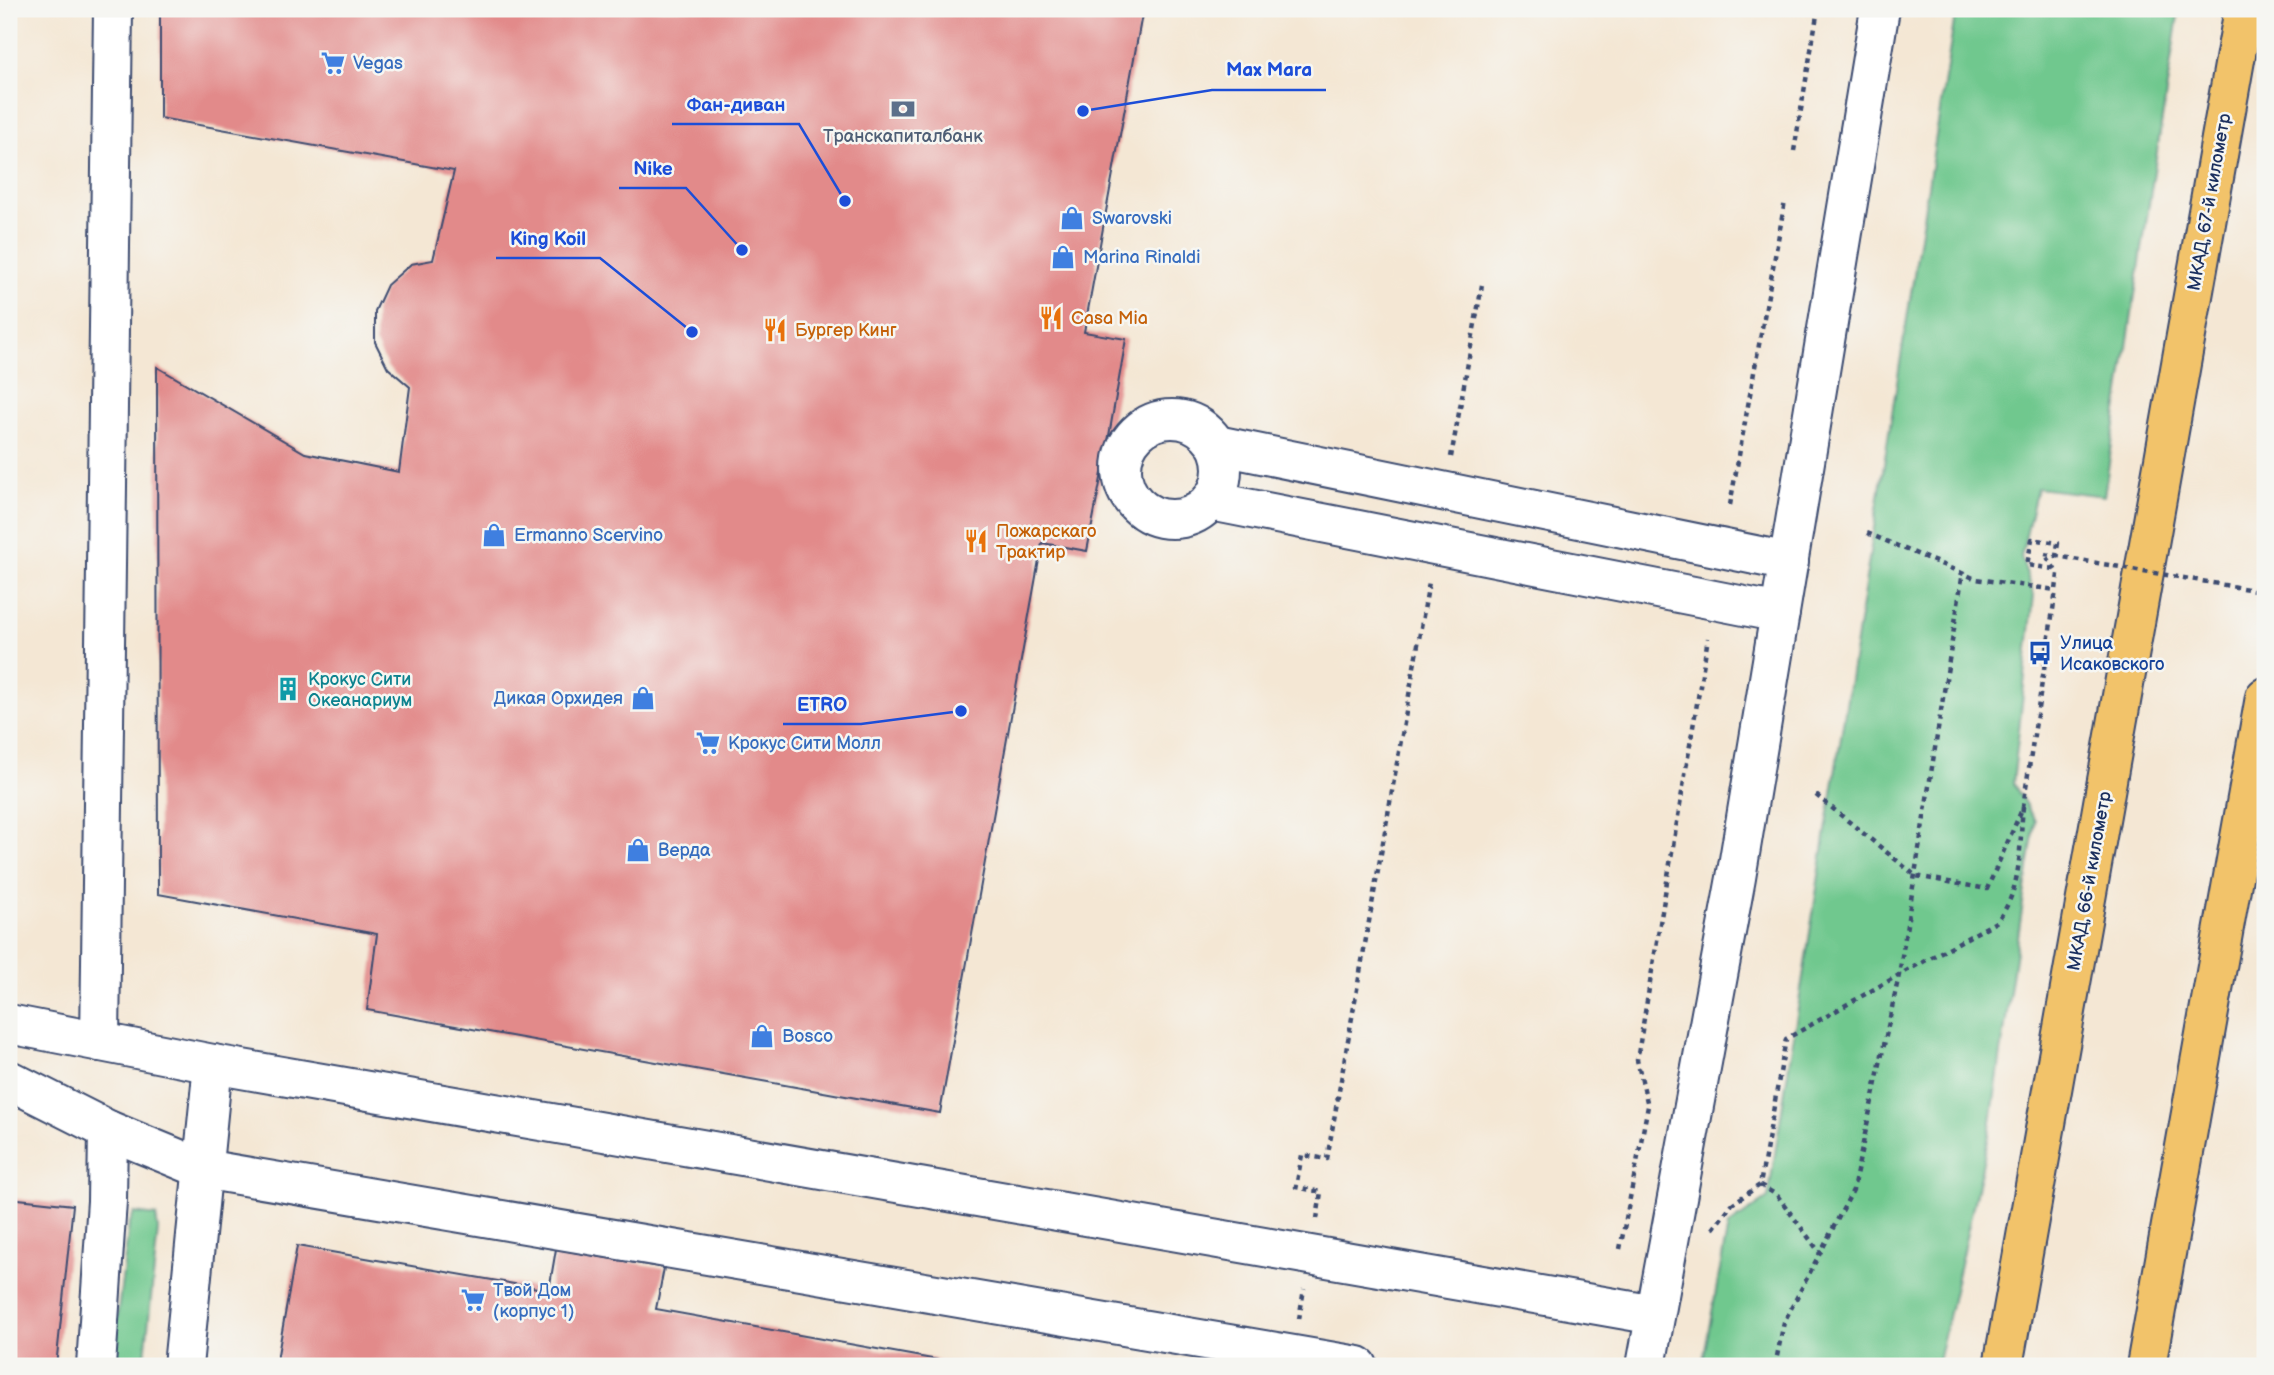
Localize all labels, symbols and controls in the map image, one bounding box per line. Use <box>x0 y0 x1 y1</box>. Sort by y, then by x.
supermarket icon: Vegas <box>319 49 347 77</box>
callout: Max Mara <box>1212 50 1326 90</box>
place label: Vegas <box>353 53 403 74</box>
text: Max Mara <box>1226 59 1312 82</box>
callout: Фан-диван <box>672 84 799 124</box>
text: Фан-диван <box>687 94 785 117</box>
bank icon: Транскапиталбанк <box>889 95 917 123</box>
street label: МКАД, 67-й километр <box>2184 112 2235 292</box>
place label: Транскапиталбанк <box>823 126 983 147</box>
callout: Nike <box>619 148 686 188</box>
text: Nike <box>633 158 673 181</box>
shop icon: Swarovski <box>1058 204 1086 232</box>
place label: Swarovski <box>1092 208 1172 229</box>
callout: King Koil <box>496 218 600 258</box>
text: King Koil <box>510 228 586 251</box>
shop icon: Marina Rinaldi <box>1049 243 1077 271</box>
place label: Marina Rinaldi <box>1083 247 1200 268</box>
restaurant icon: Casa Mia <box>1037 304 1065 332</box>
place label: Casa Mia <box>1071 308 1148 329</box>
restaurant icon: Бургер Кинг <box>761 316 789 344</box>
place label: Бургер Кинг <box>795 320 897 341</box>
shop icon: Ermanno Scervino <box>480 521 508 549</box>
place label: Пожарскаго Трактир <box>996 521 1096 563</box>
place label: Ermanno Scervino <box>514 525 663 546</box>
restaurant icon: Пожарскаго Трактир <box>962 527 990 555</box>
place label: Улица Исаковского <box>2060 633 2164 675</box>
bus stop icon: Улица Исаковского <box>2026 639 2054 667</box>
place label: Крокус Сити Океанариум <box>308 669 412 711</box>
building icon: Крокус Сити Океанариум <box>274 675 302 703</box>
shop icon: Дикая Орхидея <box>629 684 657 712</box>
callout: ETRO <box>783 684 861 724</box>
place label: Дикая Орхидея <box>493 688 623 709</box>
text: ETRO <box>797 694 847 717</box>
supermarket icon: Крокус Сити Молл <box>694 729 722 757</box>
place label: Крокус Сити Молл <box>728 733 881 754</box>
street label: МКАД, 66-й километр <box>2063 790 2116 972</box>
shop icon: Верда <box>624 836 652 864</box>
place label: Верда <box>658 840 711 861</box>
shop icon: Bosco <box>748 1022 776 1050</box>
place label: Bosco <box>782 1026 833 1047</box>
place label: Твой Дом (корпус 1) <box>493 1280 574 1322</box>
supermarket icon: Твой Дом (корпус 1) <box>459 1286 487 1314</box>

